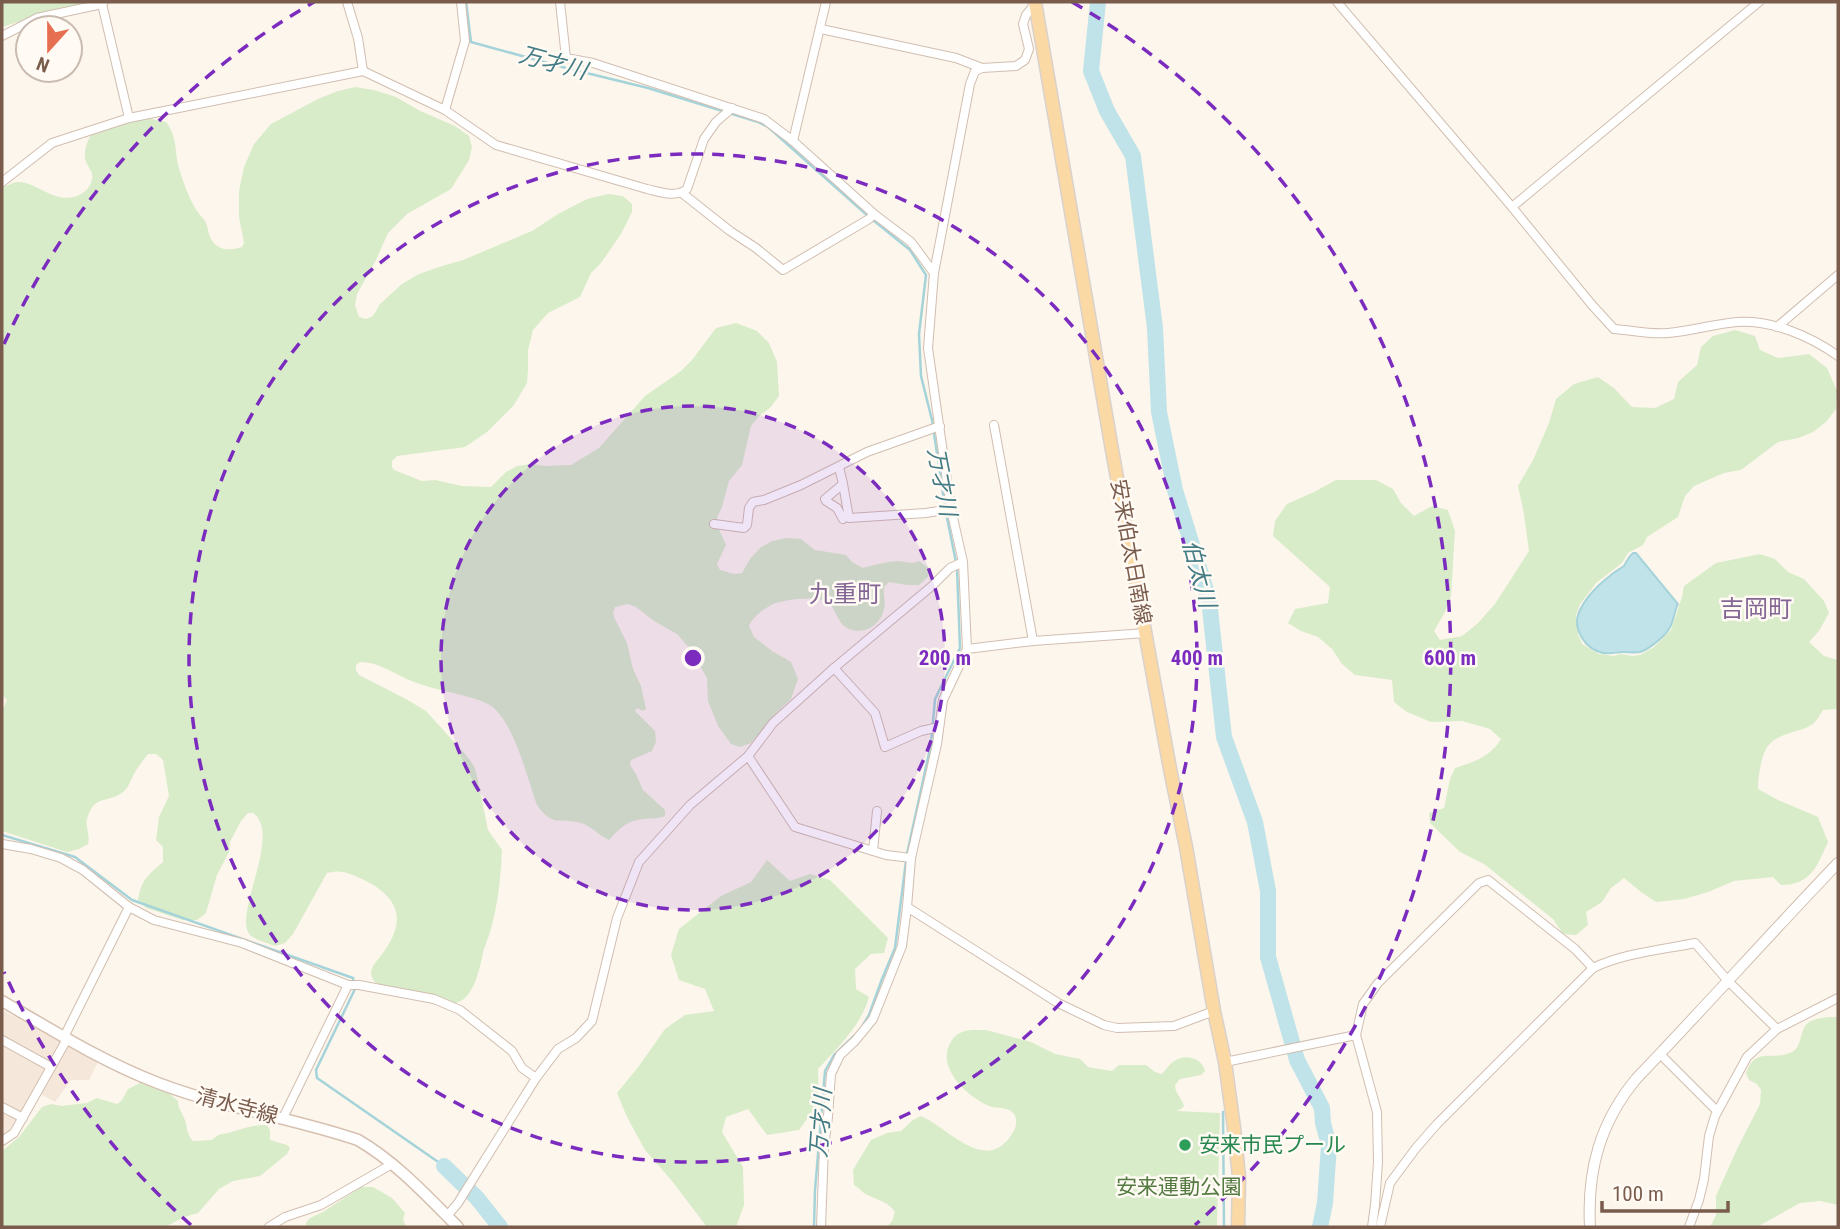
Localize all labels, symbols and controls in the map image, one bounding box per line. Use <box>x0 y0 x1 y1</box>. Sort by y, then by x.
north arrow <box>14 14 84 84</box>
water label: 万才川 <box>516 41 593 86</box>
text: N <box>34 52 53 77</box>
water label: 万才川 <box>922 446 962 521</box>
street label: 安来伯太日南線 <box>1106 478 1156 626</box>
water label: 伯太川 <box>1177 537 1222 614</box>
district label: 九重町 <box>809 580 881 608</box>
district label: 吉岡町 <box>1720 595 1792 623</box>
centre of rings <box>681 646 705 670</box>
text: 200 m <box>919 646 971 670</box>
text: 400 m <box>1171 646 1223 670</box>
text: 600 m <box>1424 646 1476 670</box>
street label: 清水寺線 <box>193 1084 281 1128</box>
water label: 万才川 <box>805 1085 837 1158</box>
place label: 安来市民プール <box>1199 1133 1346 1157</box>
marker: 安来市民プール <box>1177 1137 1193 1153</box>
scale bar <box>1602 1170 1728 1214</box>
park label: 安来運動公園 <box>1116 1175 1242 1199</box>
text: 100 m <box>1612 1182 1664 1206</box>

